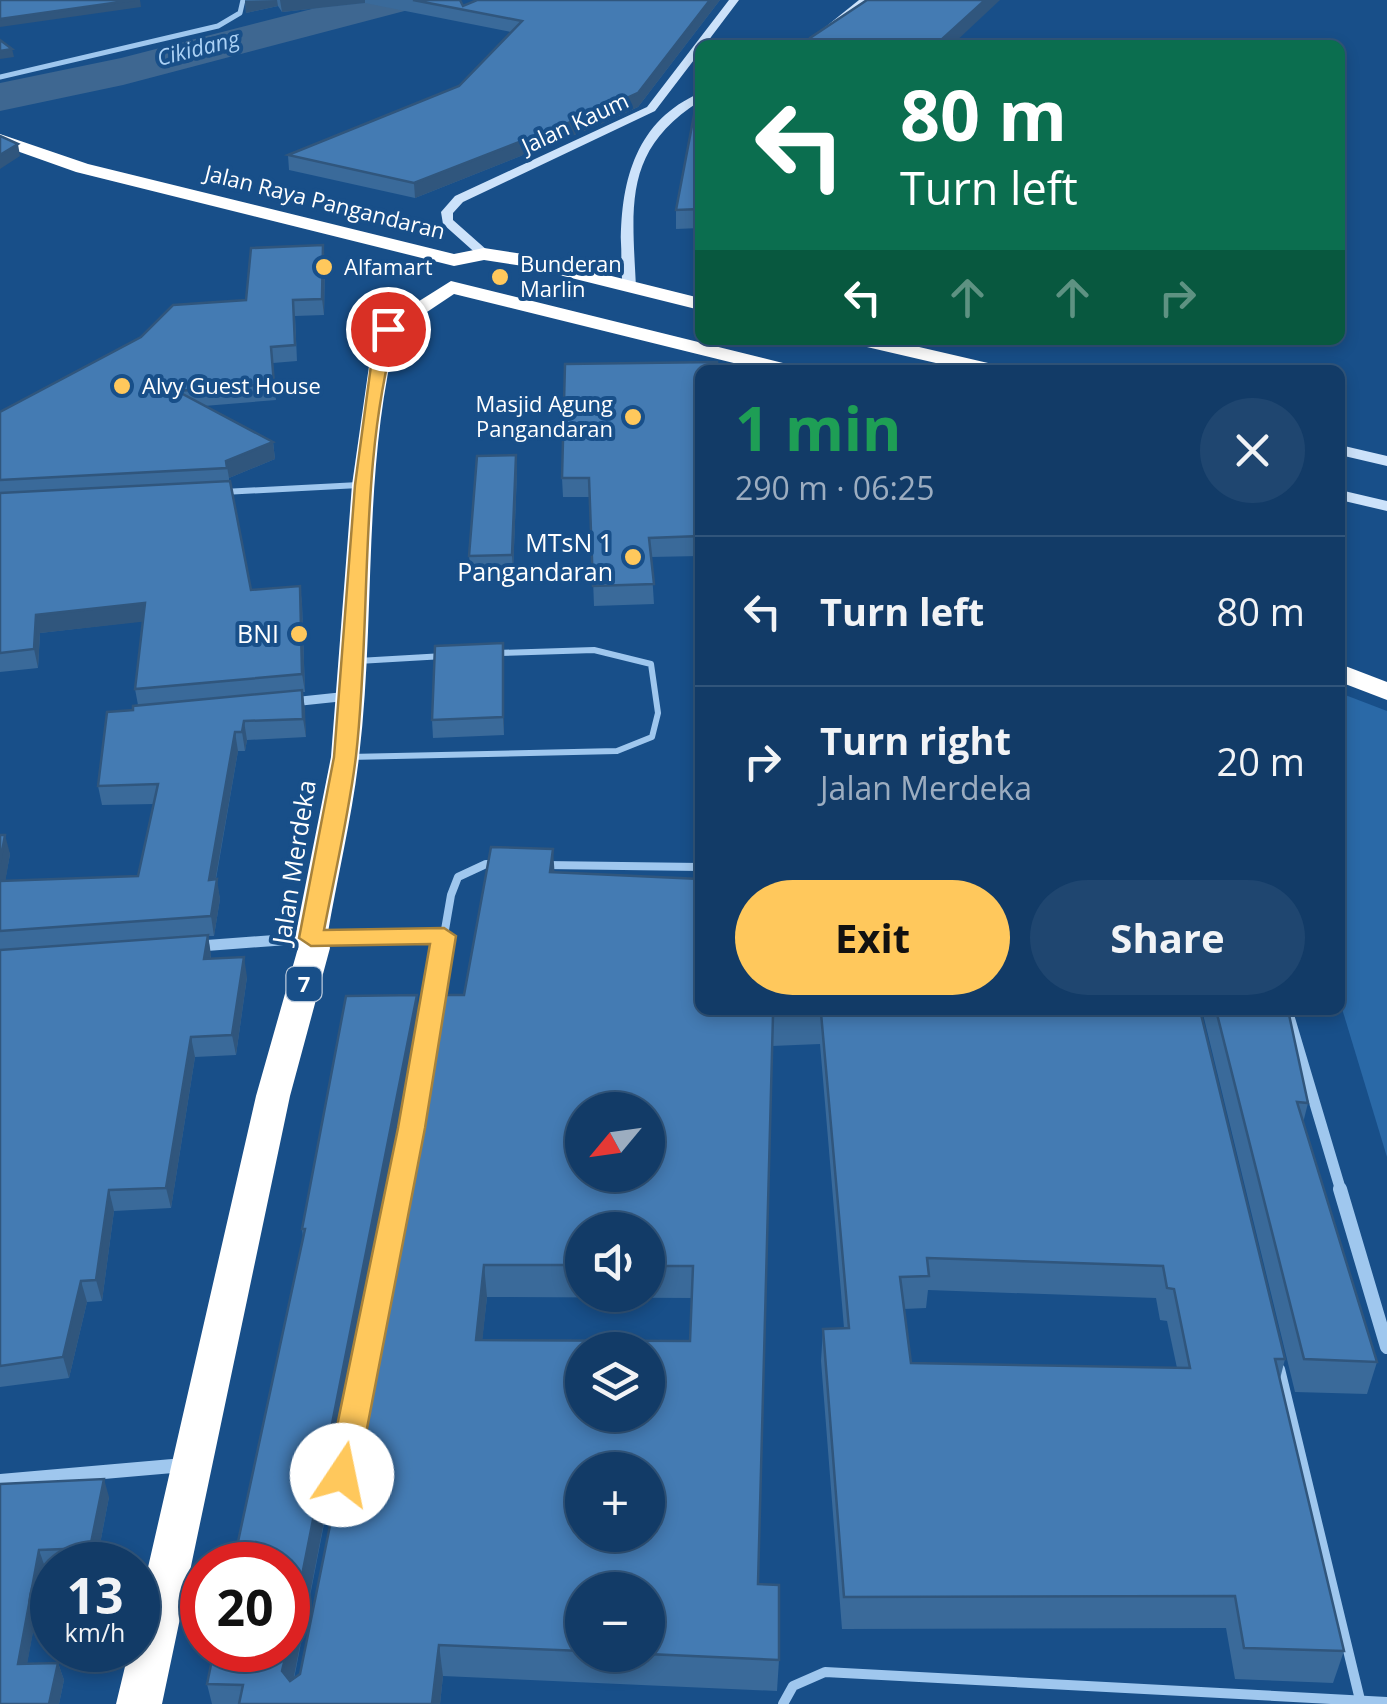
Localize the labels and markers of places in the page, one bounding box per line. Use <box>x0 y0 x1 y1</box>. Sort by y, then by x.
place label: Bunderan Marlin <box>520 248 622 303</box>
place label: Alfamart <box>344 251 433 281</box>
marker: Alfamart <box>313 256 335 278</box>
marker: Bunderan Marlin <box>489 266 511 288</box>
pin <box>346 287 431 372</box>
place label: Alvy Guest House <box>142 370 321 400</box>
marker: Alvy Guest House <box>111 375 133 397</box>
place label: Masjid Agung Pangandaran <box>475 388 613 443</box>
marker: Masjid Agung Pangandaran <box>622 406 644 428</box>
place label: MTsN 1 Pangandaran <box>457 525 613 588</box>
marker: MTsN 1 Pangandaran <box>622 546 644 568</box>
place label: BNI <box>237 616 279 650</box>
marker: BNI <box>288 623 310 645</box>

